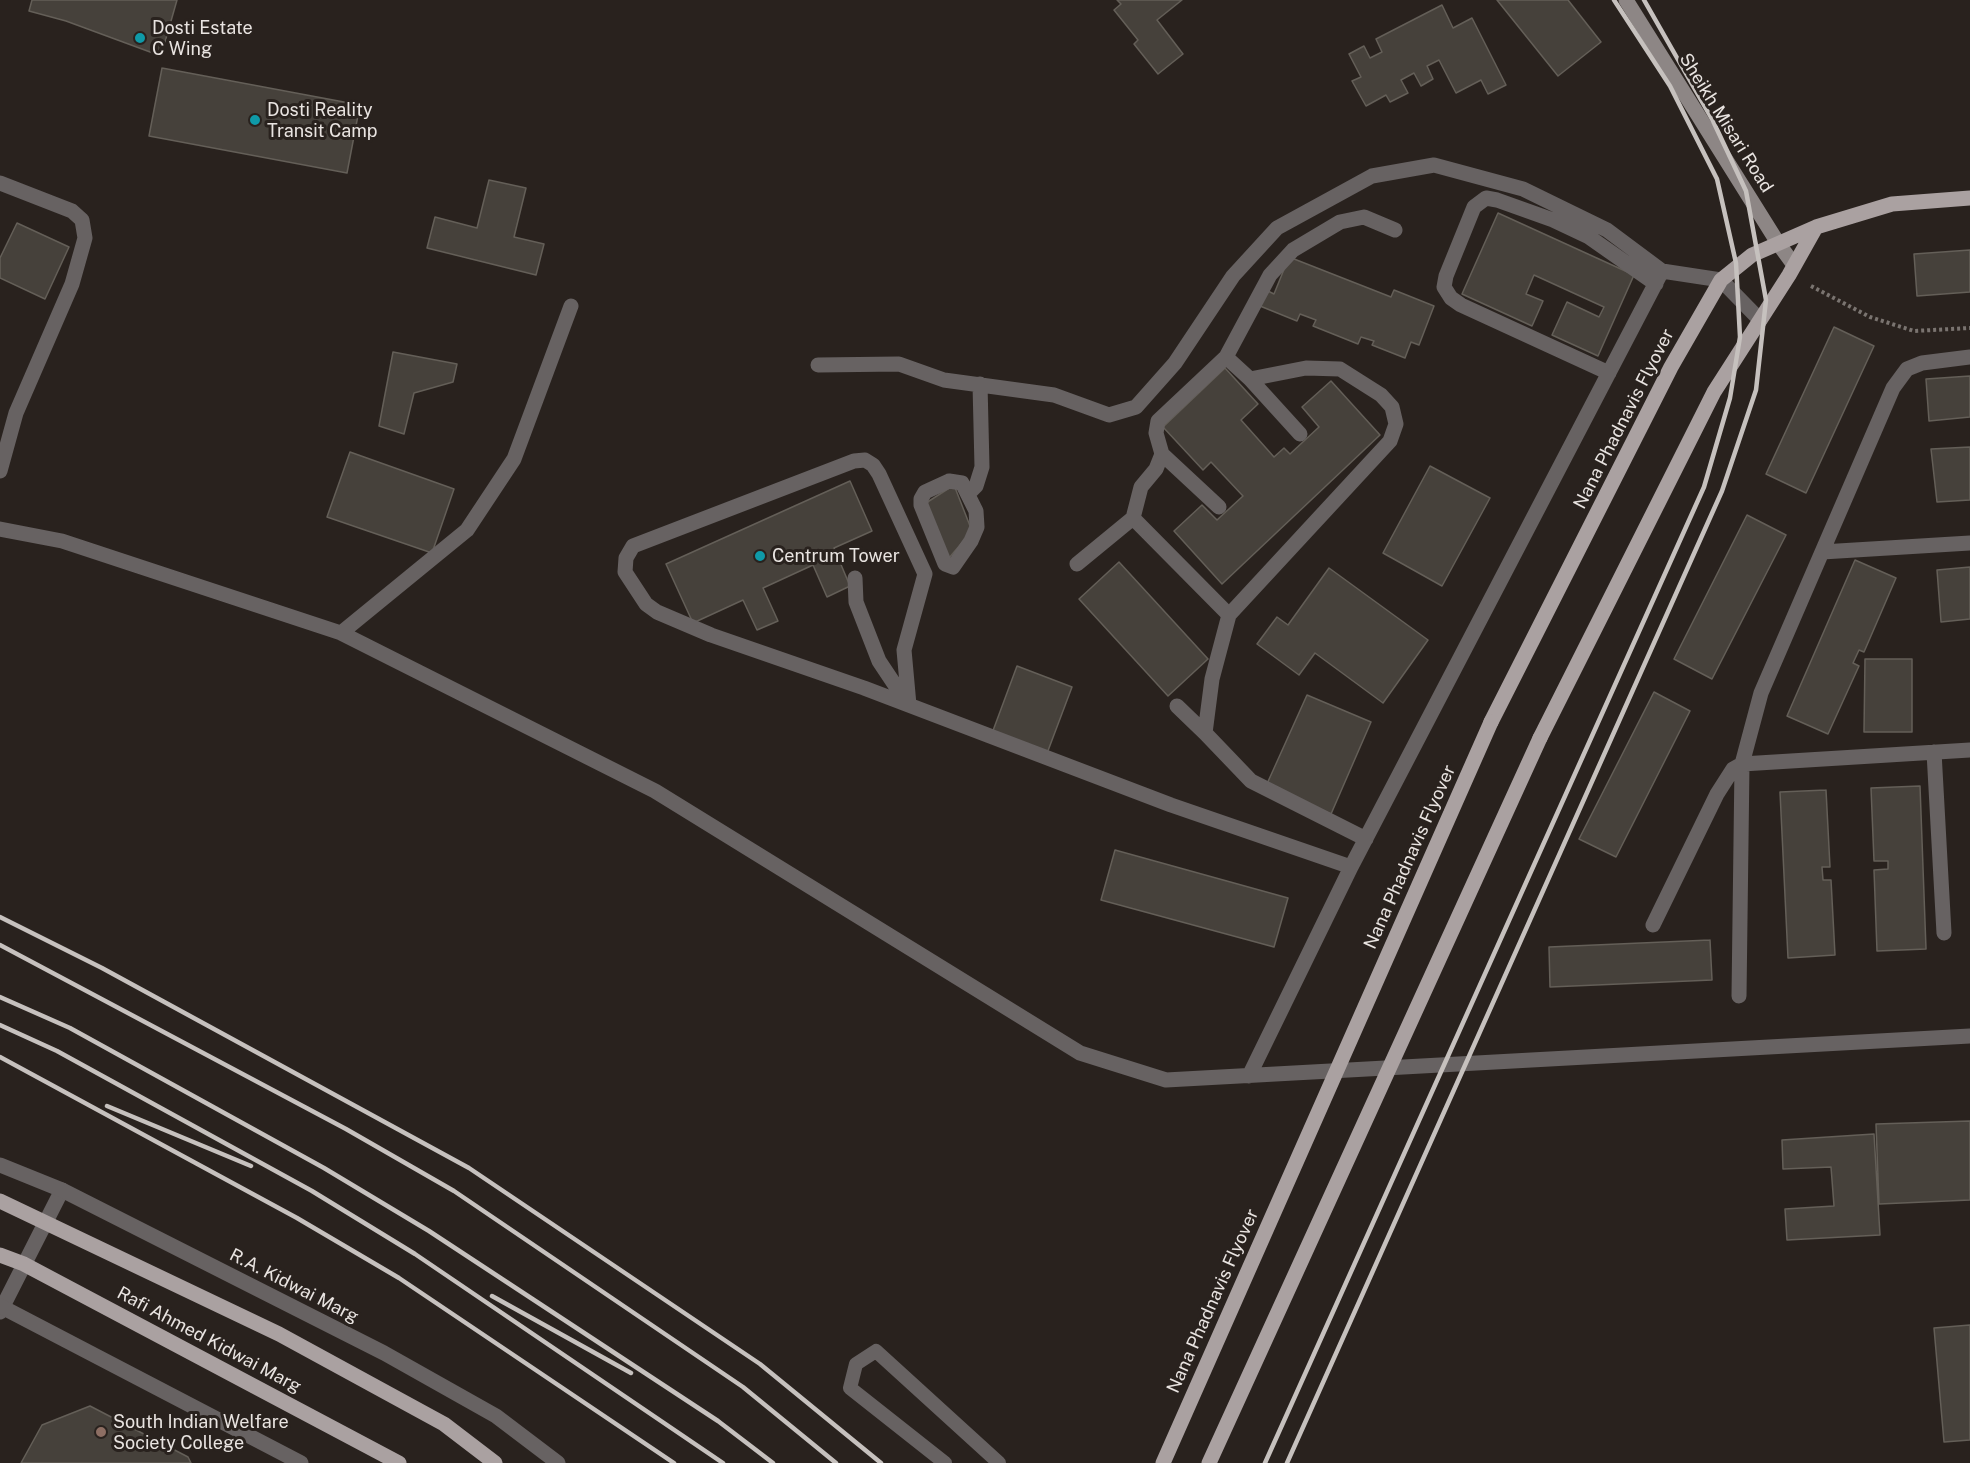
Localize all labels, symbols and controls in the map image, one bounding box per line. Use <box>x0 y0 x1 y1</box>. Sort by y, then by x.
place label: Dosti Estate C Wing <box>152 17 253 60</box>
marker: Dosti Estate C Wing <box>133 31 147 45</box>
street label: Sheikh Misari Road <box>1674 49 1778 197</box>
place label: Dosti Reality Transit Camp <box>267 99 378 142</box>
marker: Dosti Reality Transit Camp <box>248 113 262 127</box>
street label: Nana Phadnavis Flyover <box>1569 325 1679 513</box>
place label: Centrum Tower <box>772 545 900 567</box>
marker: Centrum Tower <box>753 549 767 563</box>
street label: Nana Phadnavis Flyover <box>1360 762 1460 952</box>
street label: Nana Phadnavis Flyover <box>1163 1206 1263 1396</box>
street label: R.A. Kidwai Marg <box>226 1244 362 1328</box>
street label: Rafi Ahmed Kidwai Marg <box>113 1282 305 1398</box>
place label: South Indian Welfare Society College <box>113 1411 289 1454</box>
marker: South Indian Welfare Society College <box>94 1425 108 1439</box>

